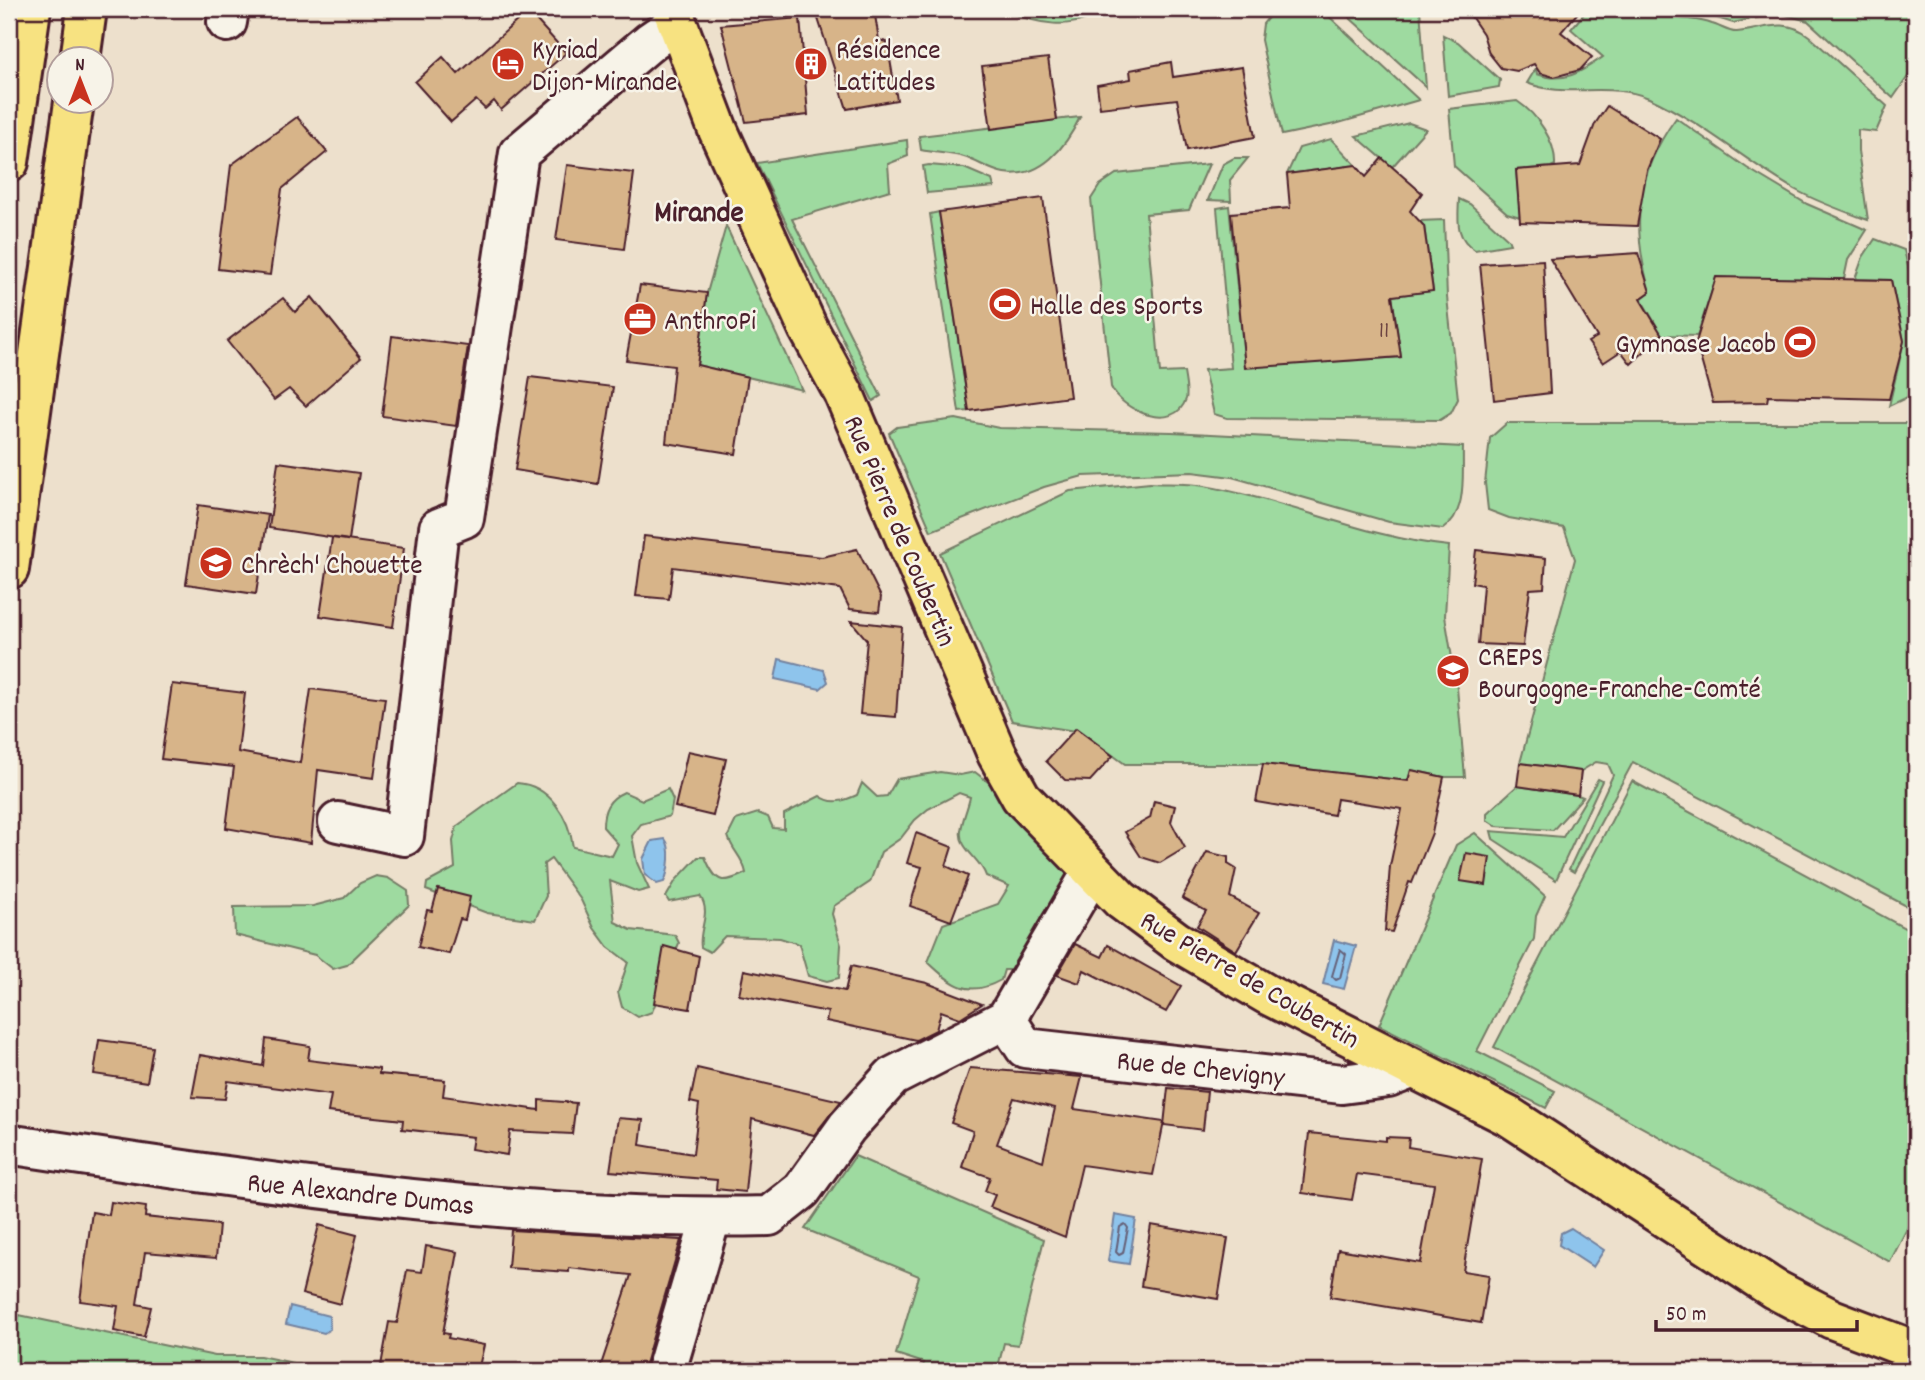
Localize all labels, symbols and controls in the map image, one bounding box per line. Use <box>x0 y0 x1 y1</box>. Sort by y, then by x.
place label: Kyriad Dijon-Mirande <box>532 33 677 105</box>
place label: Résidence Latitudes <box>836 33 941 105</box>
hotel icon: Kyriad Dijon-Mirande <box>489 45 527 83</box>
building icon: Résidence Latitudes <box>792 45 830 83</box>
north arrow <box>46 46 116 116</box>
text: N <box>75 53 85 80</box>
district label: Mirande <box>654 194 744 237</box>
sports icon: Halle des Sports <box>986 285 1024 323</box>
place label: Halle des Sports <box>1030 289 1203 329</box>
office icon: AnthroPi <box>621 300 659 338</box>
place label: AnthroPi <box>664 304 756 344</box>
house number: 11 <box>1379 315 1389 349</box>
sports icon: Gymnase Jacob <box>1781 323 1819 361</box>
place label: Gymnase Jacob <box>1616 327 1776 367</box>
street label: Rue Pierre de Coubertin <box>831 410 964 654</box>
school or university icon: Chrèch' Chouette <box>197 544 235 582</box>
place label: Chrèch' Chouette <box>241 548 423 588</box>
place label: CREPS Bourgogne-Franche-Comté <box>1478 640 1761 712</box>
school or university icon: CREPS Bourgogne-Franche-Comté <box>1434 652 1472 690</box>
street label: Rue Pierre de Coubertin <box>1131 903 1366 1062</box>
street label: Rue de Chevigny <box>1115 1043 1287 1101</box>
street label: Rue Alexandre Dumas <box>245 1165 476 1229</box>
scale bar <box>1656 1289 1857 1333</box>
text: 50 m <box>1666 1301 1706 1331</box>

